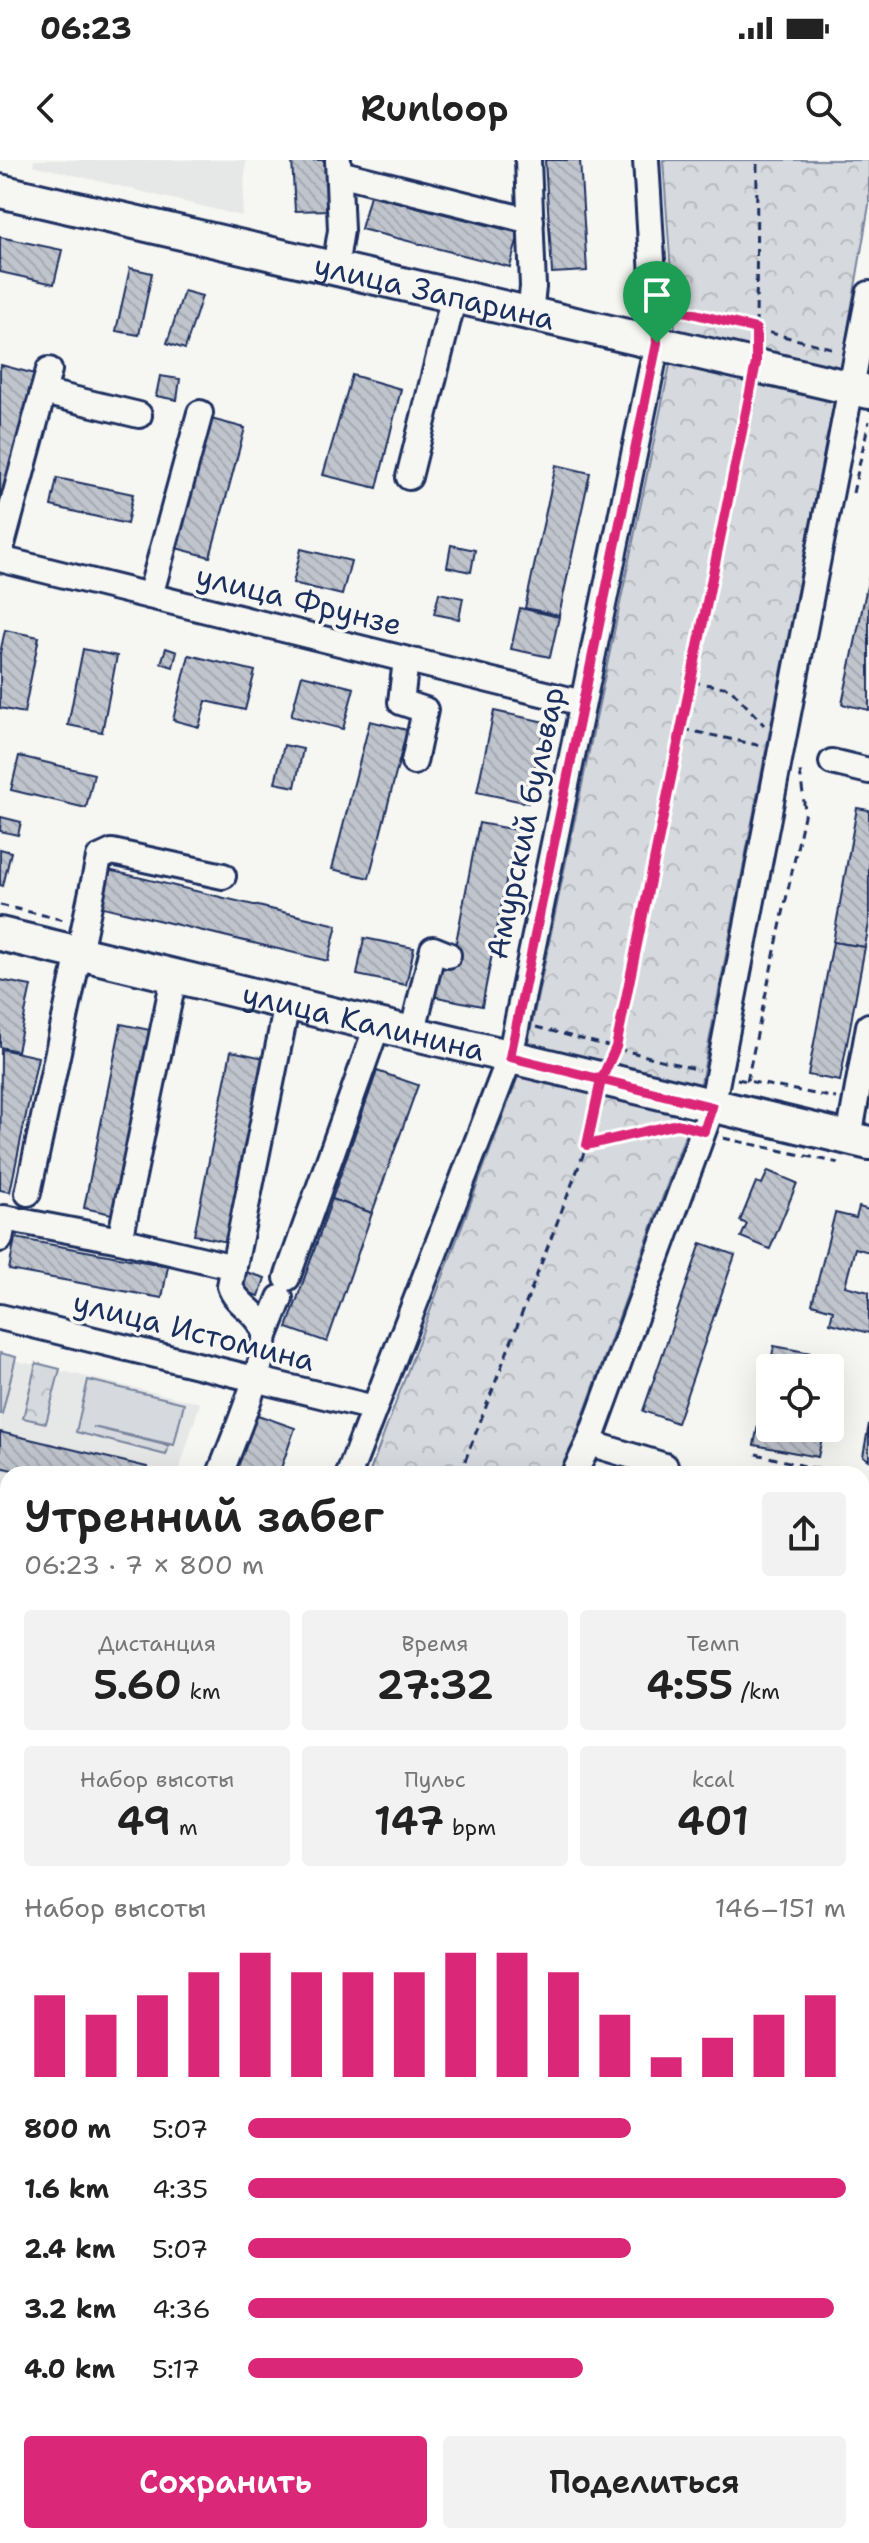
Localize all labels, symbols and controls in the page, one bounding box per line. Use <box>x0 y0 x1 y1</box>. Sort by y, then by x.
text: 06:23 <box>40 8 132 49</box>
text: Runloop <box>360 84 509 133</box>
icon: back <box>24 86 68 130</box>
icon: search <box>801 86 845 130</box>
street label: улица Запарина <box>310 244 559 339</box>
pin <box>623 261 691 343</box>
icon: arrive <box>635 273 679 317</box>
street label: улица Фрунзе <box>192 555 406 645</box>
street label: Амурский бульвар <box>476 683 574 963</box>
street label: улица Калинина <box>238 973 489 1070</box>
street label: улица Истомина <box>69 1281 319 1381</box>
map controls <box>756 1354 844 1442</box>
button: locate <box>756 1354 844 1442</box>
text: Утренний забег <box>24 1487 384 1546</box>
button: share <box>762 1492 846 1576</box>
text: 06:23 · 7 × 800 m <box>24 1547 264 1582</box>
text: Дистанция <box>98 1629 216 1658</box>
text: Время <box>401 1629 469 1658</box>
text: Темп <box>686 1629 740 1658</box>
text: 5.60 <box>93 1658 182 1712</box>
text: 27:32 <box>376 1658 494 1712</box>
text: 4:55 <box>646 1658 733 1712</box>
text: km <box>182 1677 221 1706</box>
text: /km <box>733 1677 780 1706</box>
text: Набор высоты <box>80 1765 234 1794</box>
text: Пульс <box>404 1765 466 1794</box>
text: kcal <box>692 1765 734 1794</box>
text: 49 <box>116 1794 171 1848</box>
text: 147 <box>374 1794 444 1848</box>
text: 401 <box>677 1794 749 1848</box>
text: m <box>171 1813 198 1842</box>
text: bpm <box>444 1813 496 1842</box>
text: Набор высоты <box>24 1890 206 1925</box>
text: 146–151 m <box>715 1890 846 1925</box>
text: 800 m <box>24 2111 111 2146</box>
text: 5:07 <box>152 2111 208 2146</box>
text: 1.6 km <box>24 2171 109 2206</box>
text: 4:35 <box>152 2171 208 2206</box>
text: 2.4 km <box>24 2231 115 2266</box>
text: 5:07 <box>152 2231 208 2266</box>
text: 3.2 km <box>24 2291 116 2326</box>
text: 4:36 <box>152 2291 211 2326</box>
text: 4.0 km <box>24 2351 115 2386</box>
text: 5:17 <box>152 2351 200 2386</box>
button: Сохранить <box>24 2436 427 2528</box>
button: Поделиться <box>443 2436 846 2528</box>

